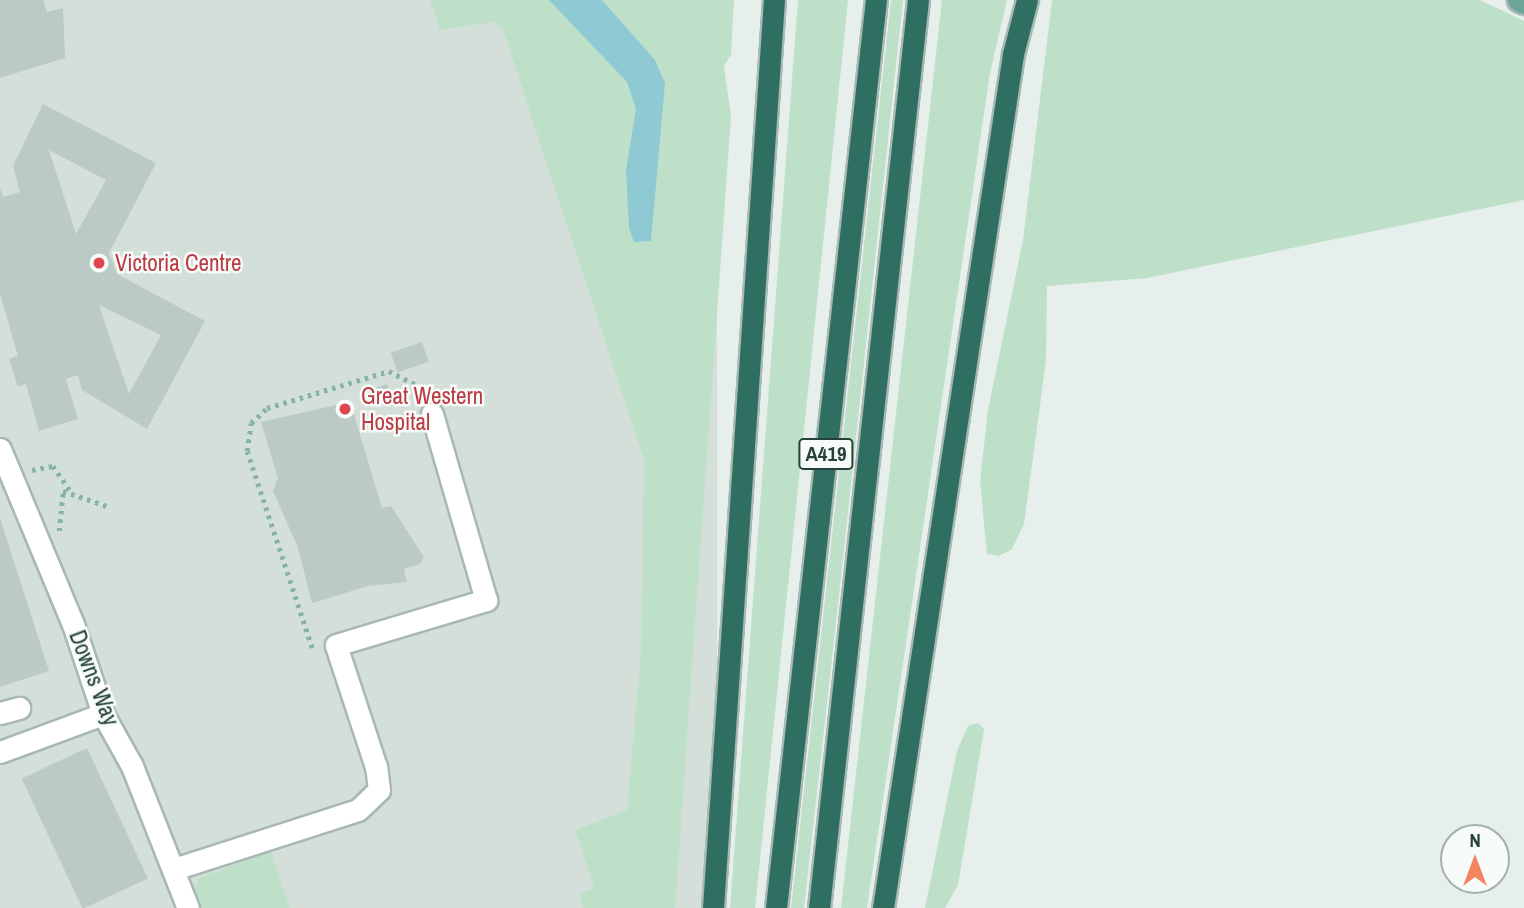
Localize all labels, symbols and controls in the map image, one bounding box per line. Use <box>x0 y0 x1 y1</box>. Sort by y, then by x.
place label: Victoria Centre <box>115 249 242 277</box>
marker: Victoria Centre <box>89 253 109 273</box>
place label: Great Western Hospital <box>361 382 483 436</box>
marker: Great Western Hospital <box>335 399 355 419</box>
road number: A419 <box>798 436 854 472</box>
street label: Downs Way <box>63 626 125 730</box>
north arrow <box>1440 824 1510 894</box>
text: N <box>1469 827 1481 853</box>

